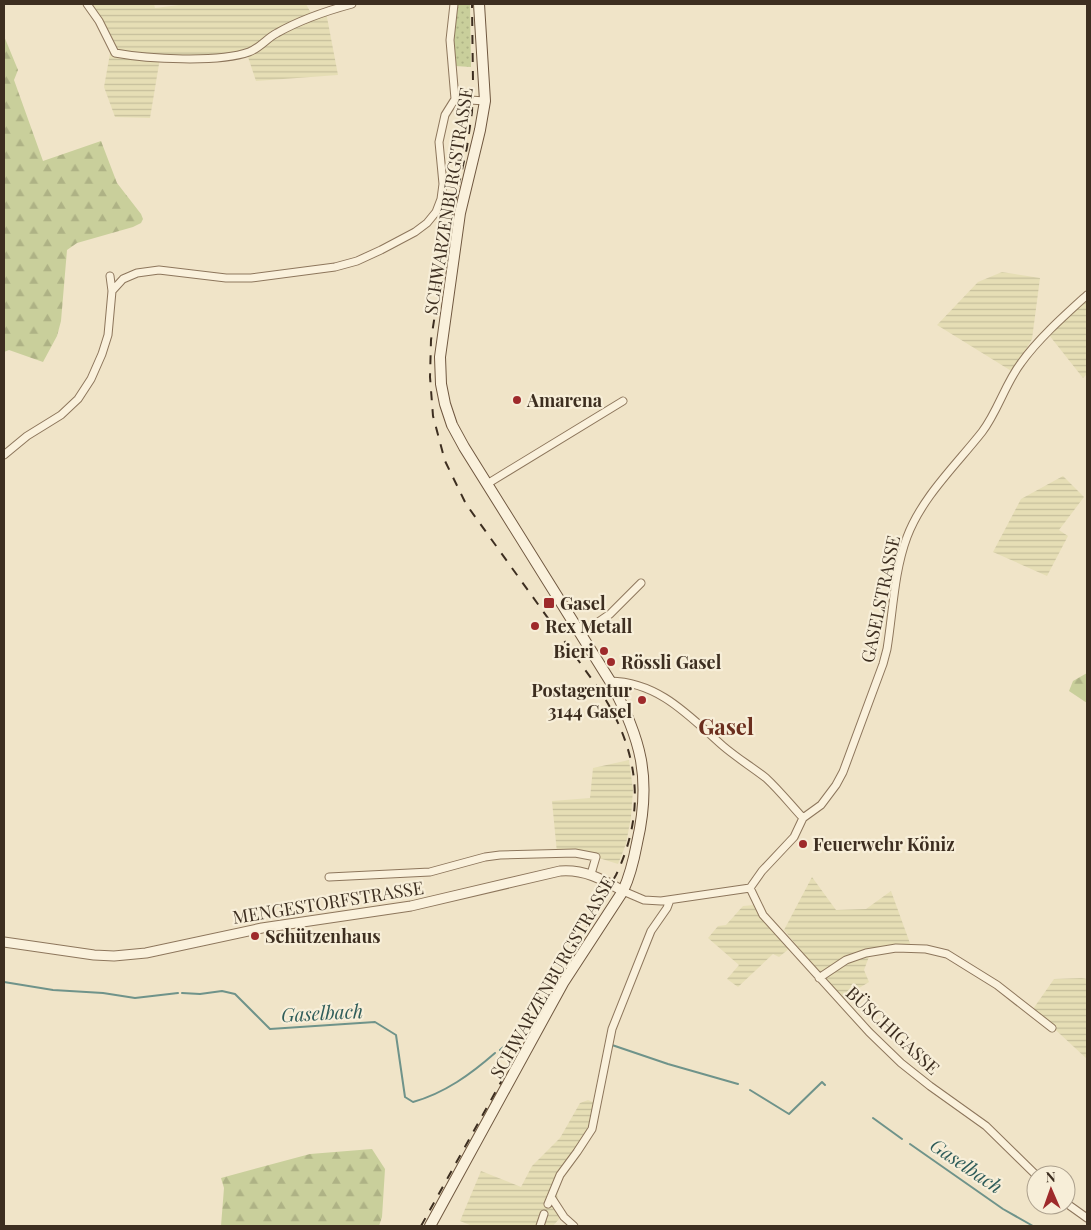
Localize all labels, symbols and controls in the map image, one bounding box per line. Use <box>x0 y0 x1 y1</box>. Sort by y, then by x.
street label: SCHWARZENBURGSTRASSE <box>418 86 478 316</box>
place label: Amarena <box>526 388 603 412</box>
marker: Amarena <box>511 394 523 406</box>
street label: GASELSTRASSE <box>855 533 905 665</box>
place label: Gasel <box>560 591 606 615</box>
marker: Gasel <box>542 596 556 610</box>
place label: Rex Metall <box>545 614 633 638</box>
marker: Rex Metall <box>529 620 541 632</box>
place label: Bieri <box>553 639 594 663</box>
marker: Bieri <box>598 645 610 657</box>
place label: Rössli Gasel <box>621 650 722 674</box>
marker: Rössli Gasel <box>605 656 617 668</box>
place label: Postagentur 3144 Gasel <box>531 678 633 723</box>
marker: Postagentur 3144 Gasel <box>636 694 648 706</box>
district label: Gasel <box>698 711 754 741</box>
place label: Feuerwehr Köniz <box>813 832 955 856</box>
marker: Feuerwehr Köniz <box>797 838 809 850</box>
street label: SCHWARZENBURGSTRASSE <box>484 871 620 1083</box>
street label: MENGESTORFSTRASSE <box>231 875 425 929</box>
place label: Schützenhaus <box>265 924 381 948</box>
marker: Schützenhaus <box>249 930 261 942</box>
street label: BÜSCHIGASSE <box>841 980 945 1080</box>
water label: Gaselbach <box>280 997 364 1027</box>
water label: Gaselbach <box>926 1131 1008 1199</box>
north arrow <box>1026 1165 1076 1215</box>
text: N <box>1045 1167 1056 1186</box>

